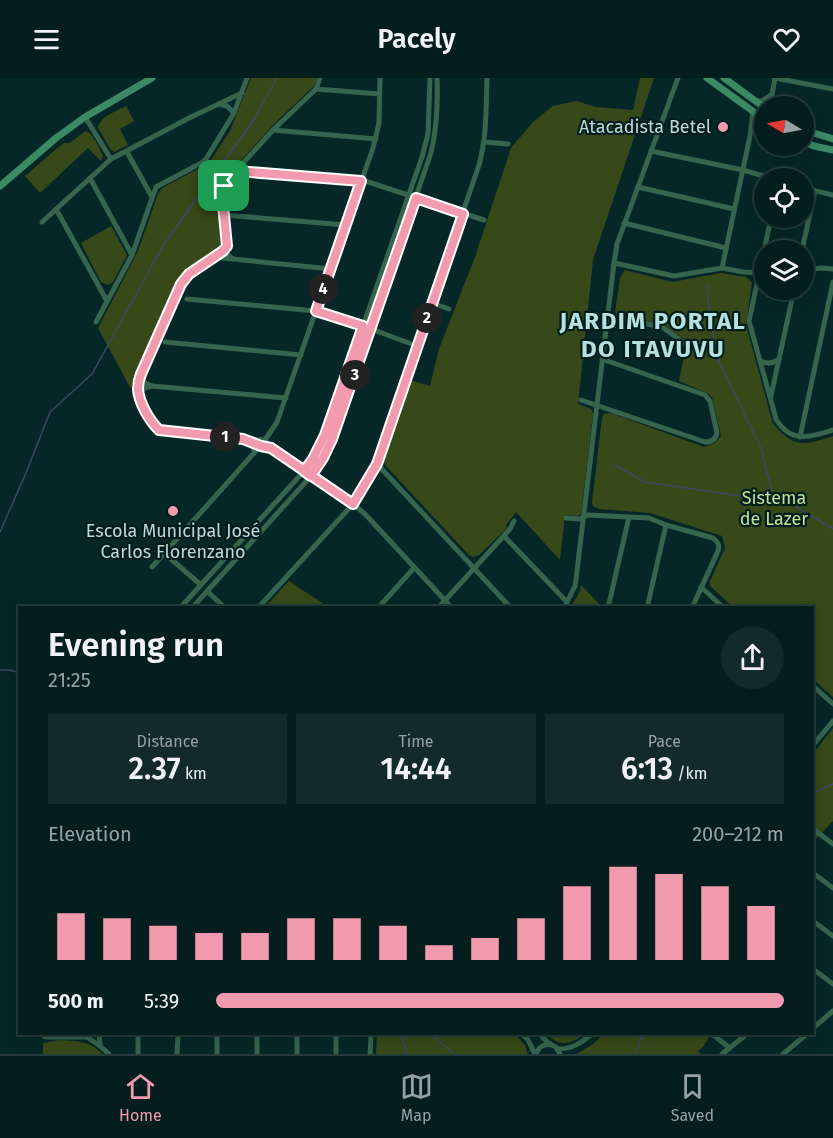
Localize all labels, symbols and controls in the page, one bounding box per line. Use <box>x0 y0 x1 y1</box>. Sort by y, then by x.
icon: menu <box>30 23 63 56</box>
text: Pacely <box>377 23 456 55</box>
icon: heart <box>770 23 803 56</box>
north arrow <box>754 96 814 156</box>
map controls <box>754 96 814 300</box>
place label: Atacadista Betel <box>579 116 711 138</box>
marker: Atacadista Betel <box>716 120 730 134</box>
pin <box>198 160 249 211</box>
button: locate <box>754 168 814 228</box>
icon: arrive <box>207 169 240 202</box>
button: layers <box>754 240 814 300</box>
pin: 4 <box>308 274 338 304</box>
text: 4 <box>318 279 328 298</box>
pin: 2 <box>412 303 442 333</box>
district label: JARDIM PORTAL DO ITAVUVU <box>559 307 746 363</box>
text: 2 <box>423 308 431 327</box>
pin: 3 <box>340 360 370 390</box>
text: 3 <box>351 365 359 384</box>
pin: 1 <box>210 422 240 452</box>
text: 1 <box>221 427 229 446</box>
park label: Sistema de Lazer <box>740 487 808 530</box>
marker: Escola Municipal José Carlos Florenzano <box>166 504 180 518</box>
place label: Escola Municipal José Carlos Florenzano <box>86 520 260 563</box>
text: Evening run <box>48 625 224 665</box>
button: share <box>721 626 784 689</box>
text: 21:25 <box>48 668 91 692</box>
text: Distance <box>137 732 199 751</box>
text: Time <box>398 732 434 751</box>
text: Pace <box>648 732 681 751</box>
text: 2.37 <box>129 751 181 787</box>
text: 14:44 <box>381 751 451 787</box>
text: 6:13 <box>621 751 673 787</box>
text: km <box>181 764 207 783</box>
text: /km <box>673 764 708 783</box>
text: Elevation <box>48 822 132 846</box>
text: 200–212 m <box>692 822 784 846</box>
text: 500 m <box>48 989 104 1013</box>
text: 5:39 <box>144 989 179 1013</box>
tab: Home <box>119 1070 162 1125</box>
tab: Map <box>400 1070 433 1125</box>
tab: Saved <box>671 1070 714 1125</box>

